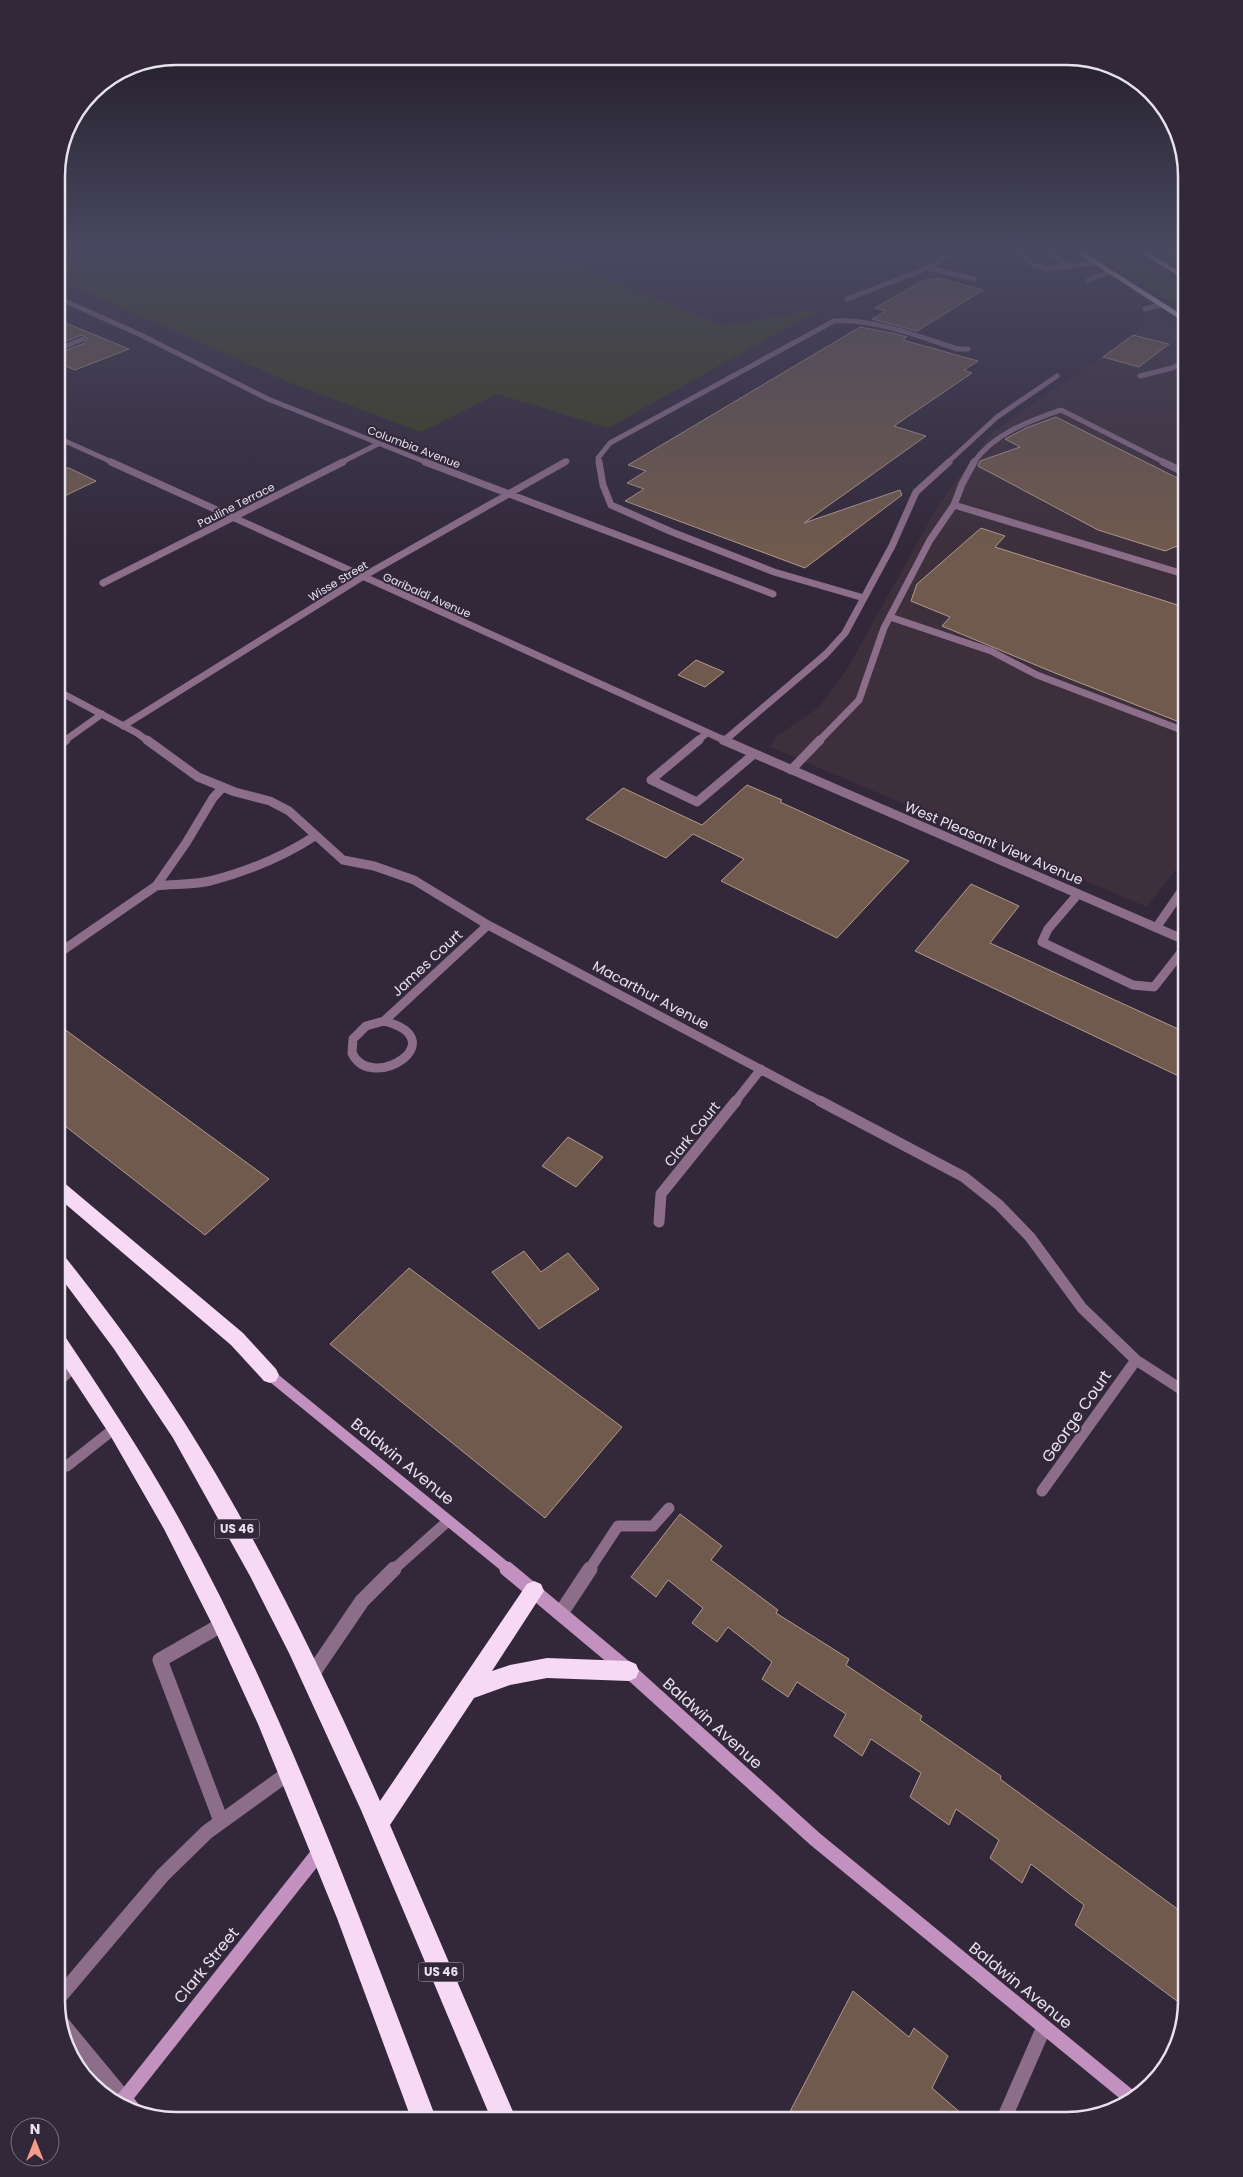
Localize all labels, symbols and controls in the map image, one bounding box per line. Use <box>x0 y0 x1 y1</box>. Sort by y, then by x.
street label: Columbia Avenue <box>365 422 463 472</box>
street label: Pauline Terrace <box>195 479 278 531</box>
street label: Wisse Street <box>305 557 371 605</box>
street label: Garibaldi Avenue <box>380 568 474 622</box>
street label: West Pleasant View Avenue <box>902 796 1087 890</box>
street label: James Court <box>387 925 467 1001</box>
street label: Macarthur Avenue <box>589 956 713 1034</box>
street label: Clark Court <box>659 1097 725 1171</box>
street label: George Court <box>1036 1365 1117 1467</box>
street label: Baldwin Avenue <box>346 1412 459 1510</box>
road number: US 46 <box>214 1520 260 1538</box>
street label: Baldwin Avenue <box>658 1672 768 1774</box>
street label: Clark Street <box>168 1922 245 2008</box>
street label: Baldwin Avenue <box>964 1936 1077 2034</box>
road number: US 46 <box>418 1962 464 1981</box>
north arrow <box>10 2117 60 2167</box>
text: N <box>30 2119 40 2139</box>

